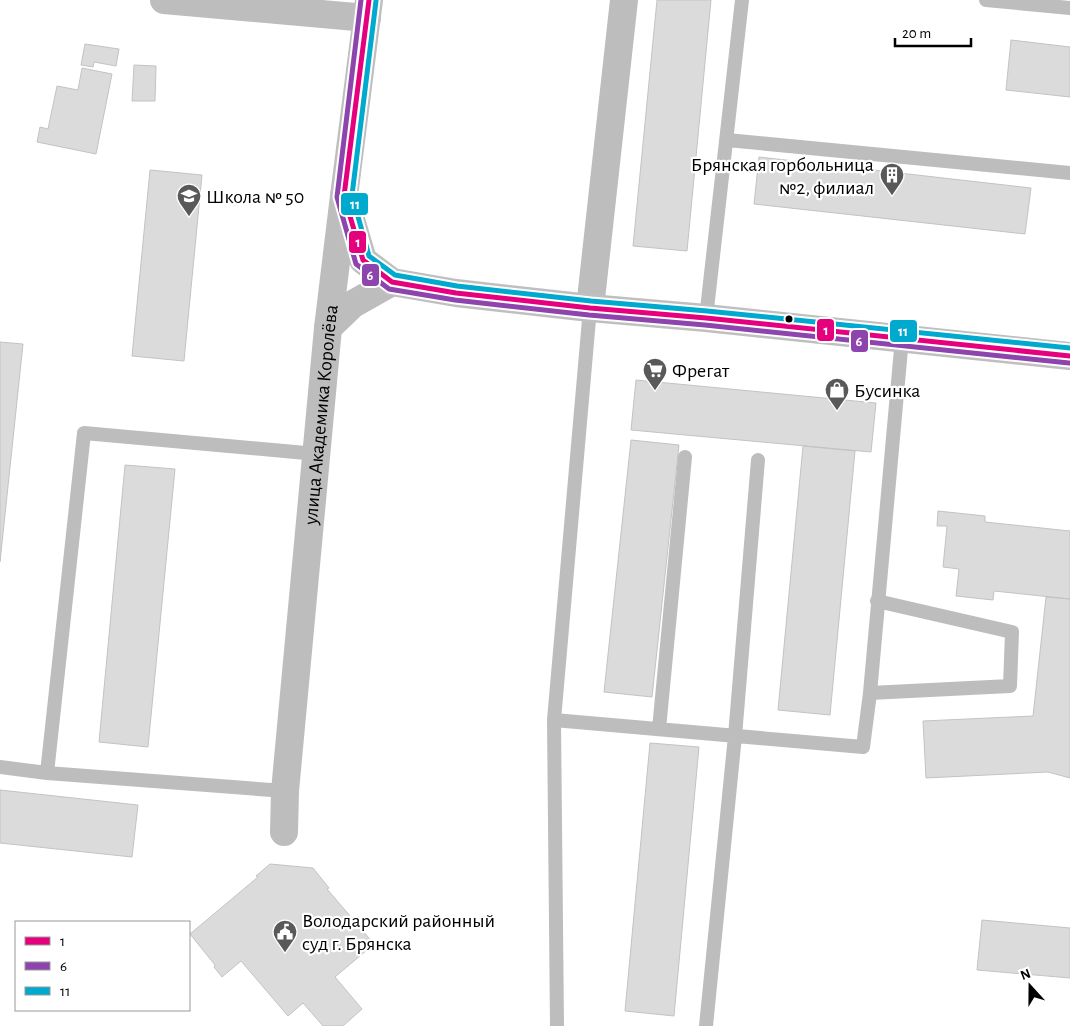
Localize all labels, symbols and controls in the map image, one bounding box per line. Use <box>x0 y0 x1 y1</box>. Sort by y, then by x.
scale bar <box>895 15 971 47</box>
text: 20 m <box>902 26 931 41</box>
place label: Брянская горбольница №2, филиал <box>691 155 874 198</box>
building icon: Брянская горбольница №2, филиал <box>879 162 905 196</box>
school or university icon: Школа № 50 <box>176 183 202 217</box>
place label: Школа № 50 <box>206 187 304 207</box>
line badge: 11 <box>340 192 369 216</box>
text: 11 <box>350 198 360 212</box>
line badge: 1 <box>348 230 367 254</box>
text: 1 <box>355 236 361 250</box>
line badge: 6 <box>361 263 380 287</box>
text: 6 <box>367 269 374 283</box>
street label: улица Академика Королёва <box>301 304 342 527</box>
unlabelled marker <box>784 314 794 324</box>
line badge: 1 <box>816 318 835 342</box>
line badge: 11 <box>889 319 918 343</box>
text: 1 <box>823 324 829 338</box>
text: 11 <box>898 325 908 339</box>
line badge: 6 <box>850 329 869 353</box>
text: 6 <box>856 335 863 349</box>
supermarket icon: Фрегат <box>642 357 668 391</box>
place label: Фрегат <box>672 361 730 381</box>
shop icon: Бусинка <box>824 377 850 411</box>
place label: Бусинка <box>854 381 920 401</box>
place label: Володарский районный суд г. Брянска <box>302 911 495 954</box>
public building icon: Володарский районный суд г. Брянска <box>272 919 298 953</box>
legend <box>15 921 190 1011</box>
text: 1 <box>60 934 65 949</box>
text: 6 <box>60 959 67 974</box>
north arrow <box>1005 961 1055 1011</box>
text: N <box>1019 967 1033 983</box>
text: 11 <box>60 984 70 999</box>

